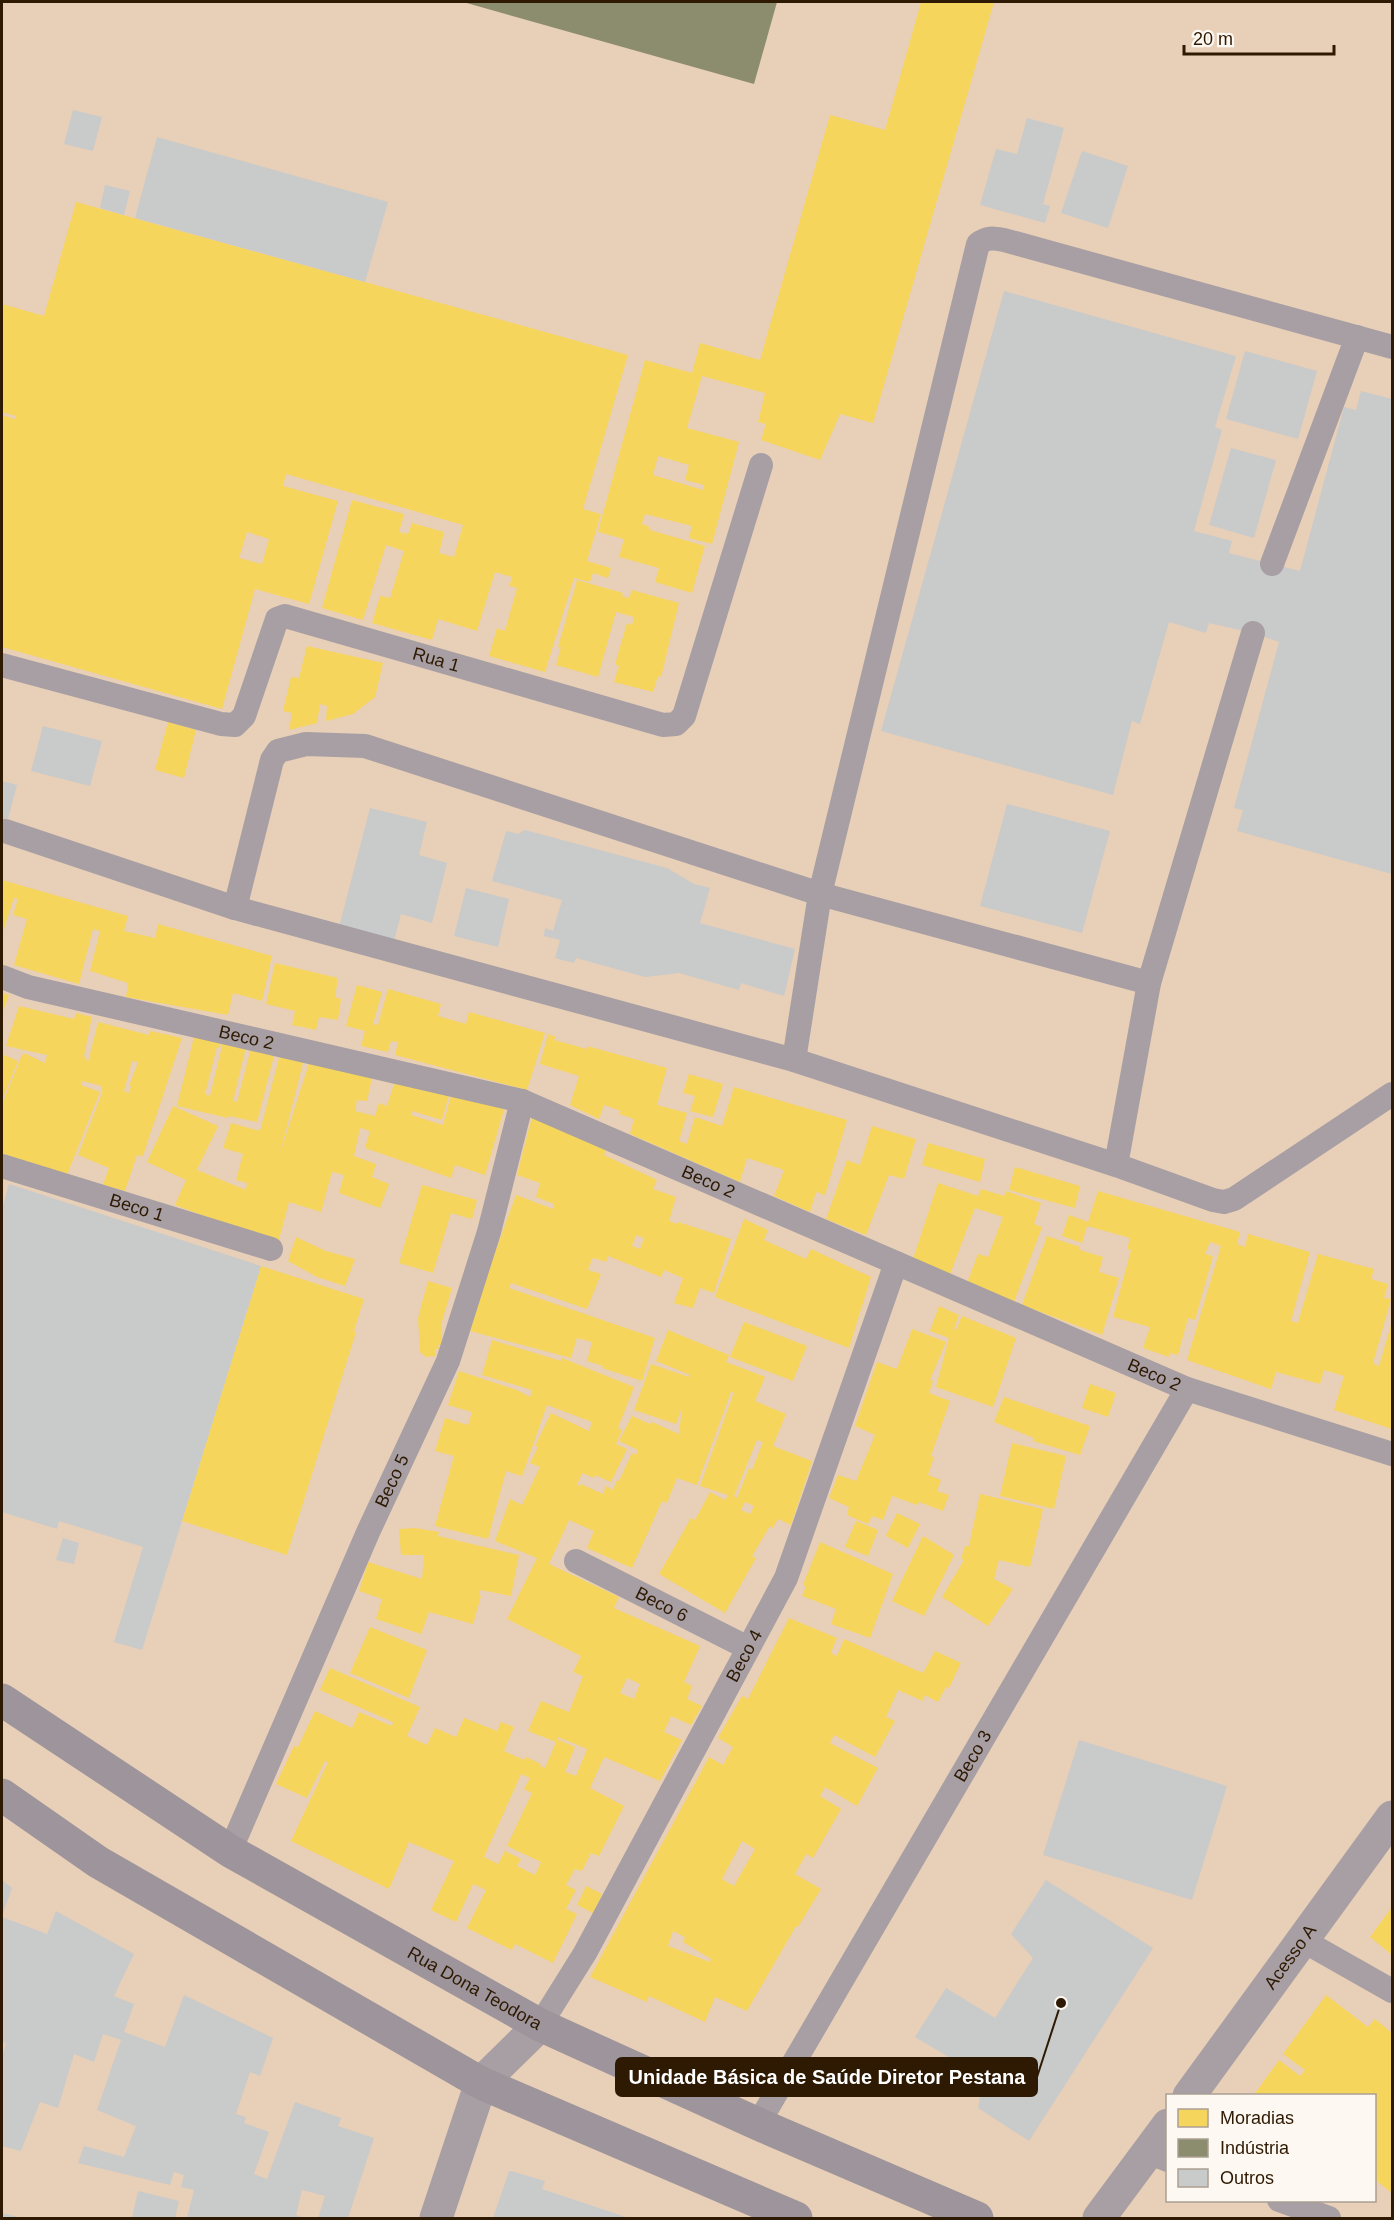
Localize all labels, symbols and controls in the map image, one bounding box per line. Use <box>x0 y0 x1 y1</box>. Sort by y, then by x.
scale bar <box>1184 18 1334 56</box>
text: 20 m <box>1193 29 1233 49</box>
street label: Rua 1 <box>410 643 462 676</box>
street label: Beco 2 <box>217 1021 276 1053</box>
street label: Beco 2 <box>679 1161 738 1202</box>
street label: Beco 1 <box>107 1190 166 1225</box>
street label: Beco 2 <box>1125 1355 1184 1395</box>
street label: Beco 5 <box>371 1451 413 1511</box>
street label: Beco 6 <box>632 1583 691 1626</box>
street label: Beco 4 <box>722 1626 766 1685</box>
street label: Beco 3 <box>950 1727 996 1785</box>
street label: Acesso A <box>1260 1921 1320 1993</box>
street label: Rua Dona Teodora <box>404 1943 546 2034</box>
callout: Unidade Básica de Saúde Diretor Pestana <box>616 2058 1037 2096</box>
text: Unidade Básica de Saúde Diretor Pestana <box>629 2066 1026 2088</box>
legend <box>1166 2094 1376 2202</box>
text: Moradias <box>1220 2108 1294 2128</box>
text: Indústria <box>1220 2138 1290 2158</box>
text: Outros <box>1220 2168 1274 2188</box>

